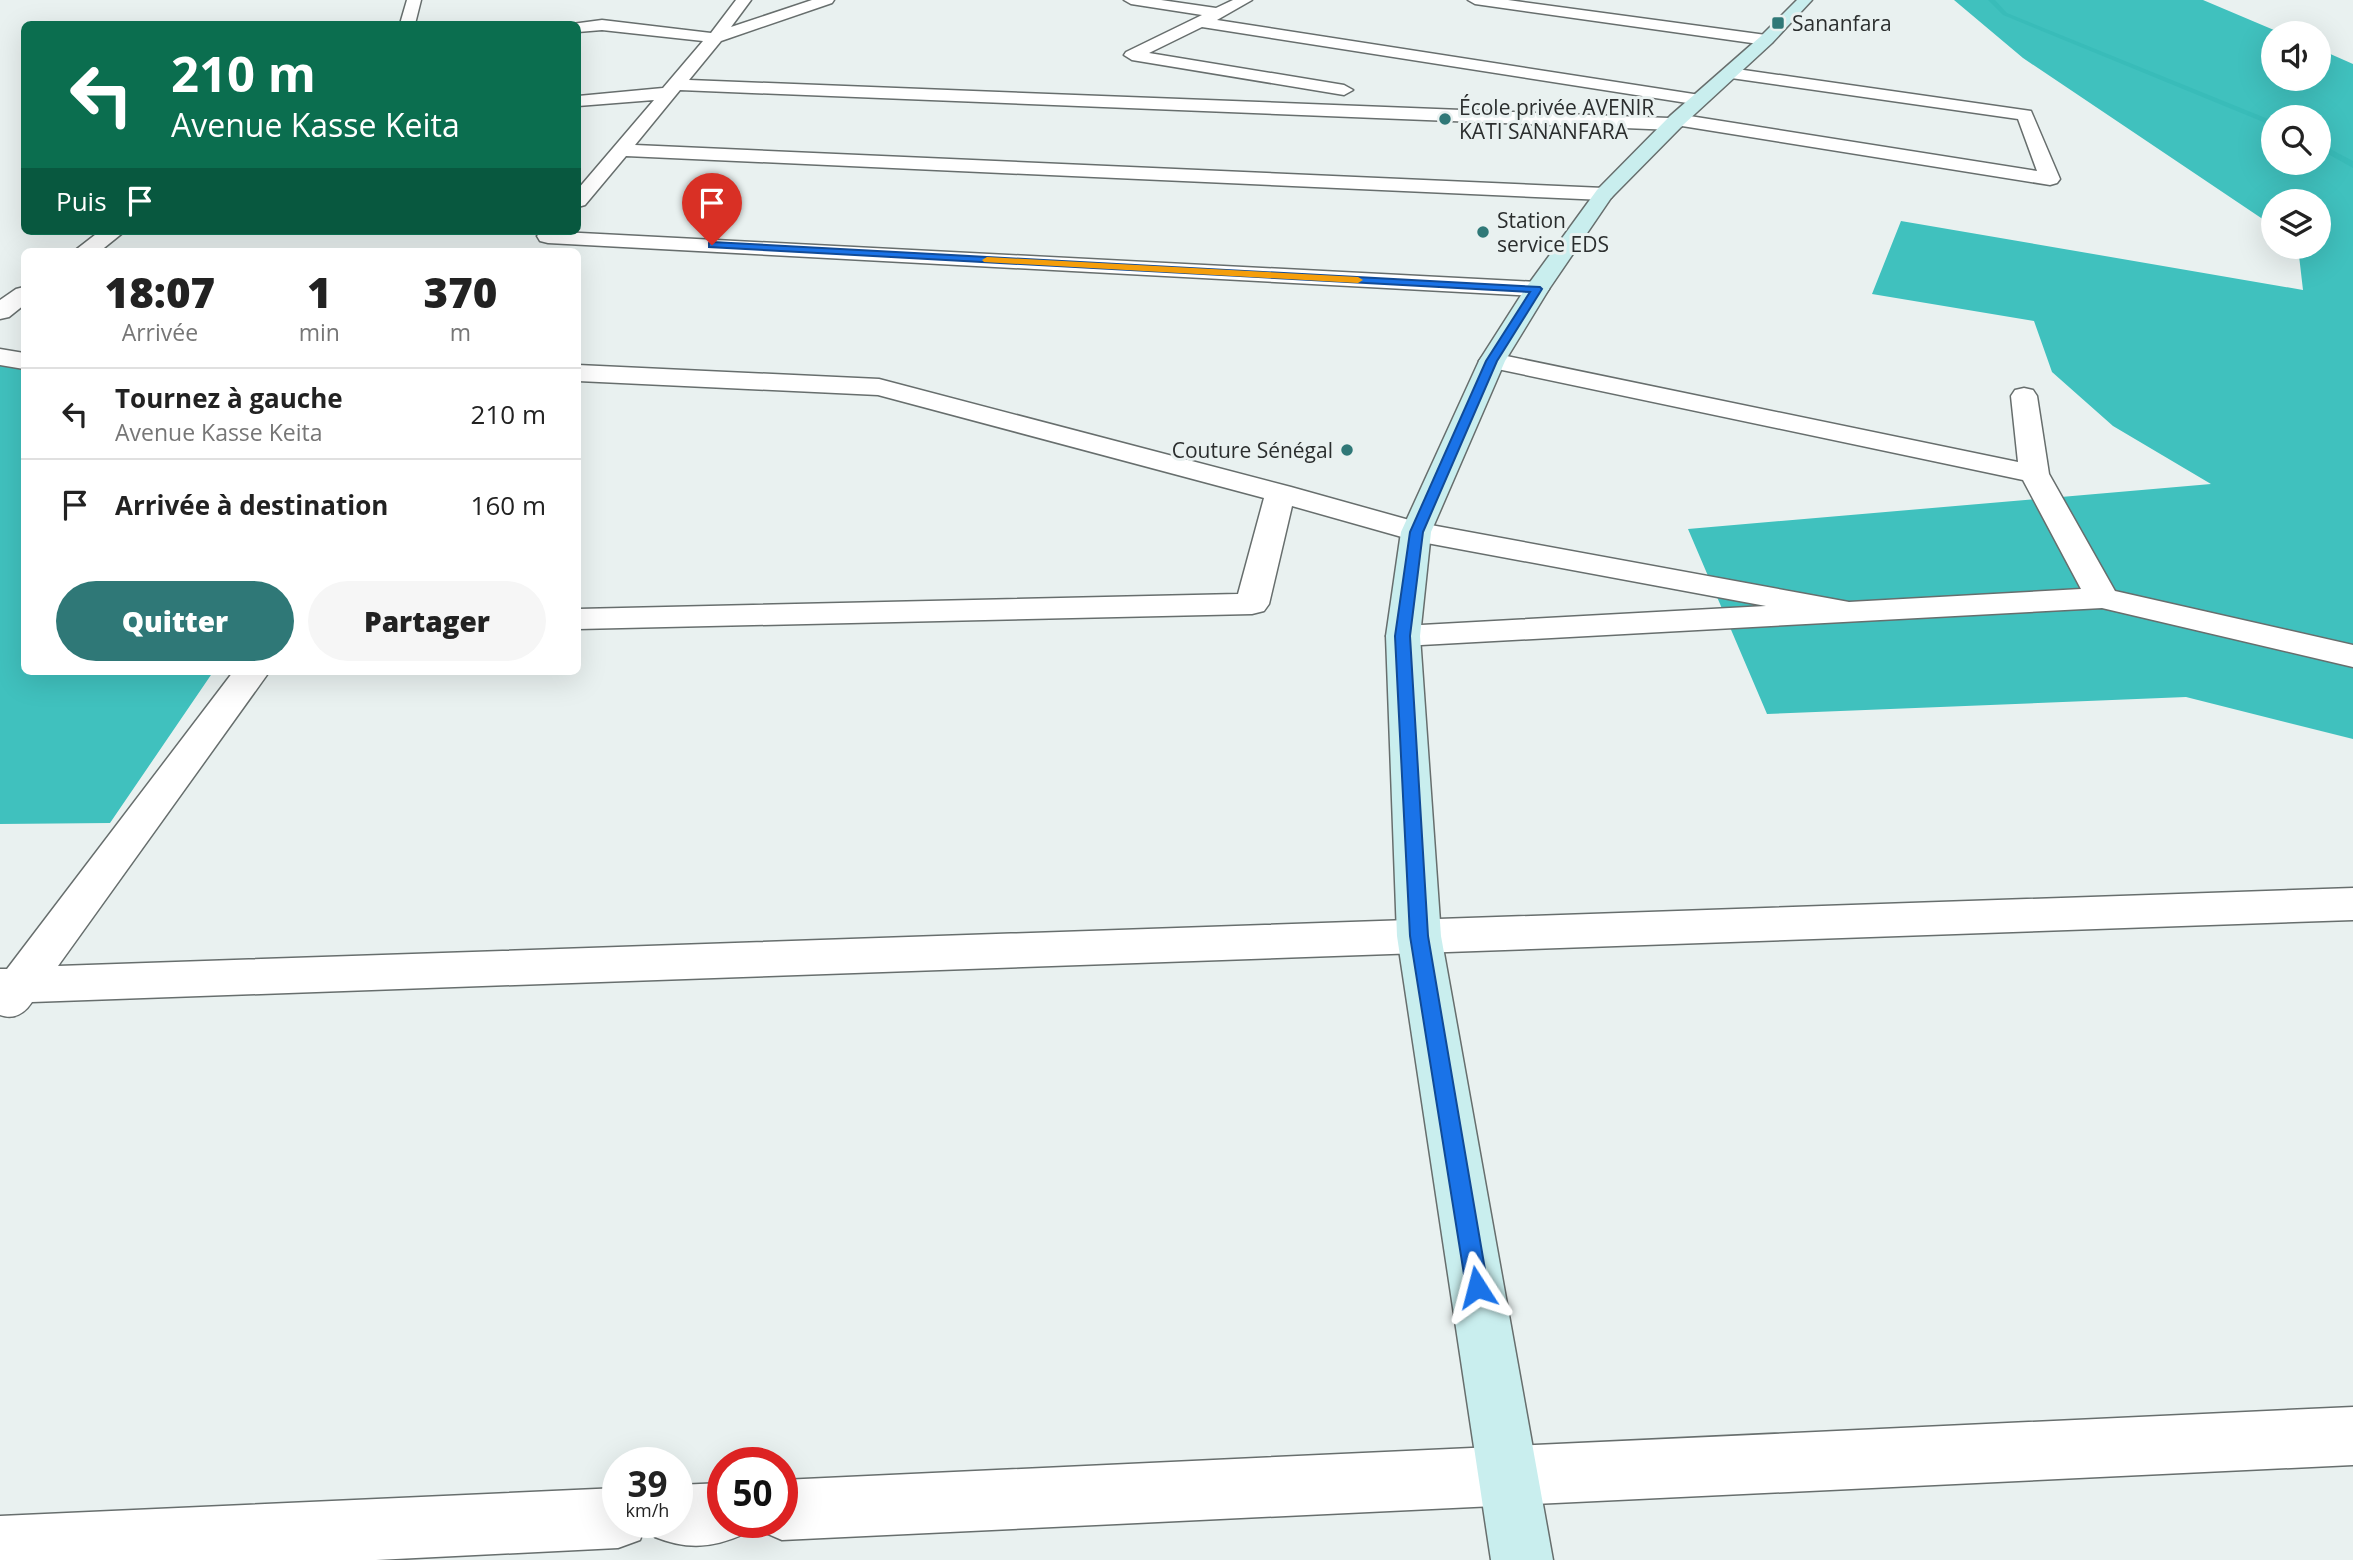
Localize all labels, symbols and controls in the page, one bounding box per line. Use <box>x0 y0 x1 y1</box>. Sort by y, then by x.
place label: Sananfara <box>1792 9 1892 37</box>
marker: Sananfara <box>1770 15 1786 31</box>
map controls <box>2261 21 2331 259</box>
button: sound <box>2261 21 2331 91</box>
text: 210 m <box>171 40 316 106</box>
icon: left <box>56 49 147 140</box>
place label: École privée AVENIR KATI SANANFARA <box>1459 93 1654 145</box>
text: Avenue Kasse Keita <box>171 103 460 146</box>
button: search <box>2261 105 2331 175</box>
marker: École privée AVENIR KATI SANANFARA <box>1437 111 1453 127</box>
pin <box>682 173 742 245</box>
icon: arrive <box>121 182 159 220</box>
text: Puis <box>56 183 107 219</box>
icon: arrive <box>693 184 731 222</box>
button: layers <box>2261 189 2331 259</box>
place label: Station service EDS <box>1497 206 1609 258</box>
marker: Station service EDS <box>1475 224 1491 240</box>
text: 18:07 <box>105 263 215 320</box>
text: 1 <box>307 263 332 320</box>
text: 370 <box>424 263 497 320</box>
text: Arrivée <box>122 316 198 348</box>
text: min <box>299 316 340 348</box>
text: m <box>450 316 471 348</box>
text: Tournez à gauche <box>115 380 343 416</box>
icon: left <box>56 395 94 433</box>
text: 210 m <box>471 396 546 432</box>
text: Avenue Kasse Keita <box>115 416 323 448</box>
place label: Couture Sénégal <box>1172 436 1333 464</box>
marker: Couture Sénégal <box>1339 442 1355 458</box>
icon: arrive <box>56 486 94 524</box>
text: Arrivée à destination <box>115 487 388 523</box>
text: 160 m <box>471 487 546 523</box>
button: Quitter <box>56 581 294 661</box>
button: Partager <box>308 581 546 661</box>
position arrow <box>1440 1250 1514 1324</box>
speed limit sign: 50 <box>707 1447 798 1538</box>
text: 39 <box>627 1460 668 1507</box>
text: km/h <box>626 1498 669 1522</box>

